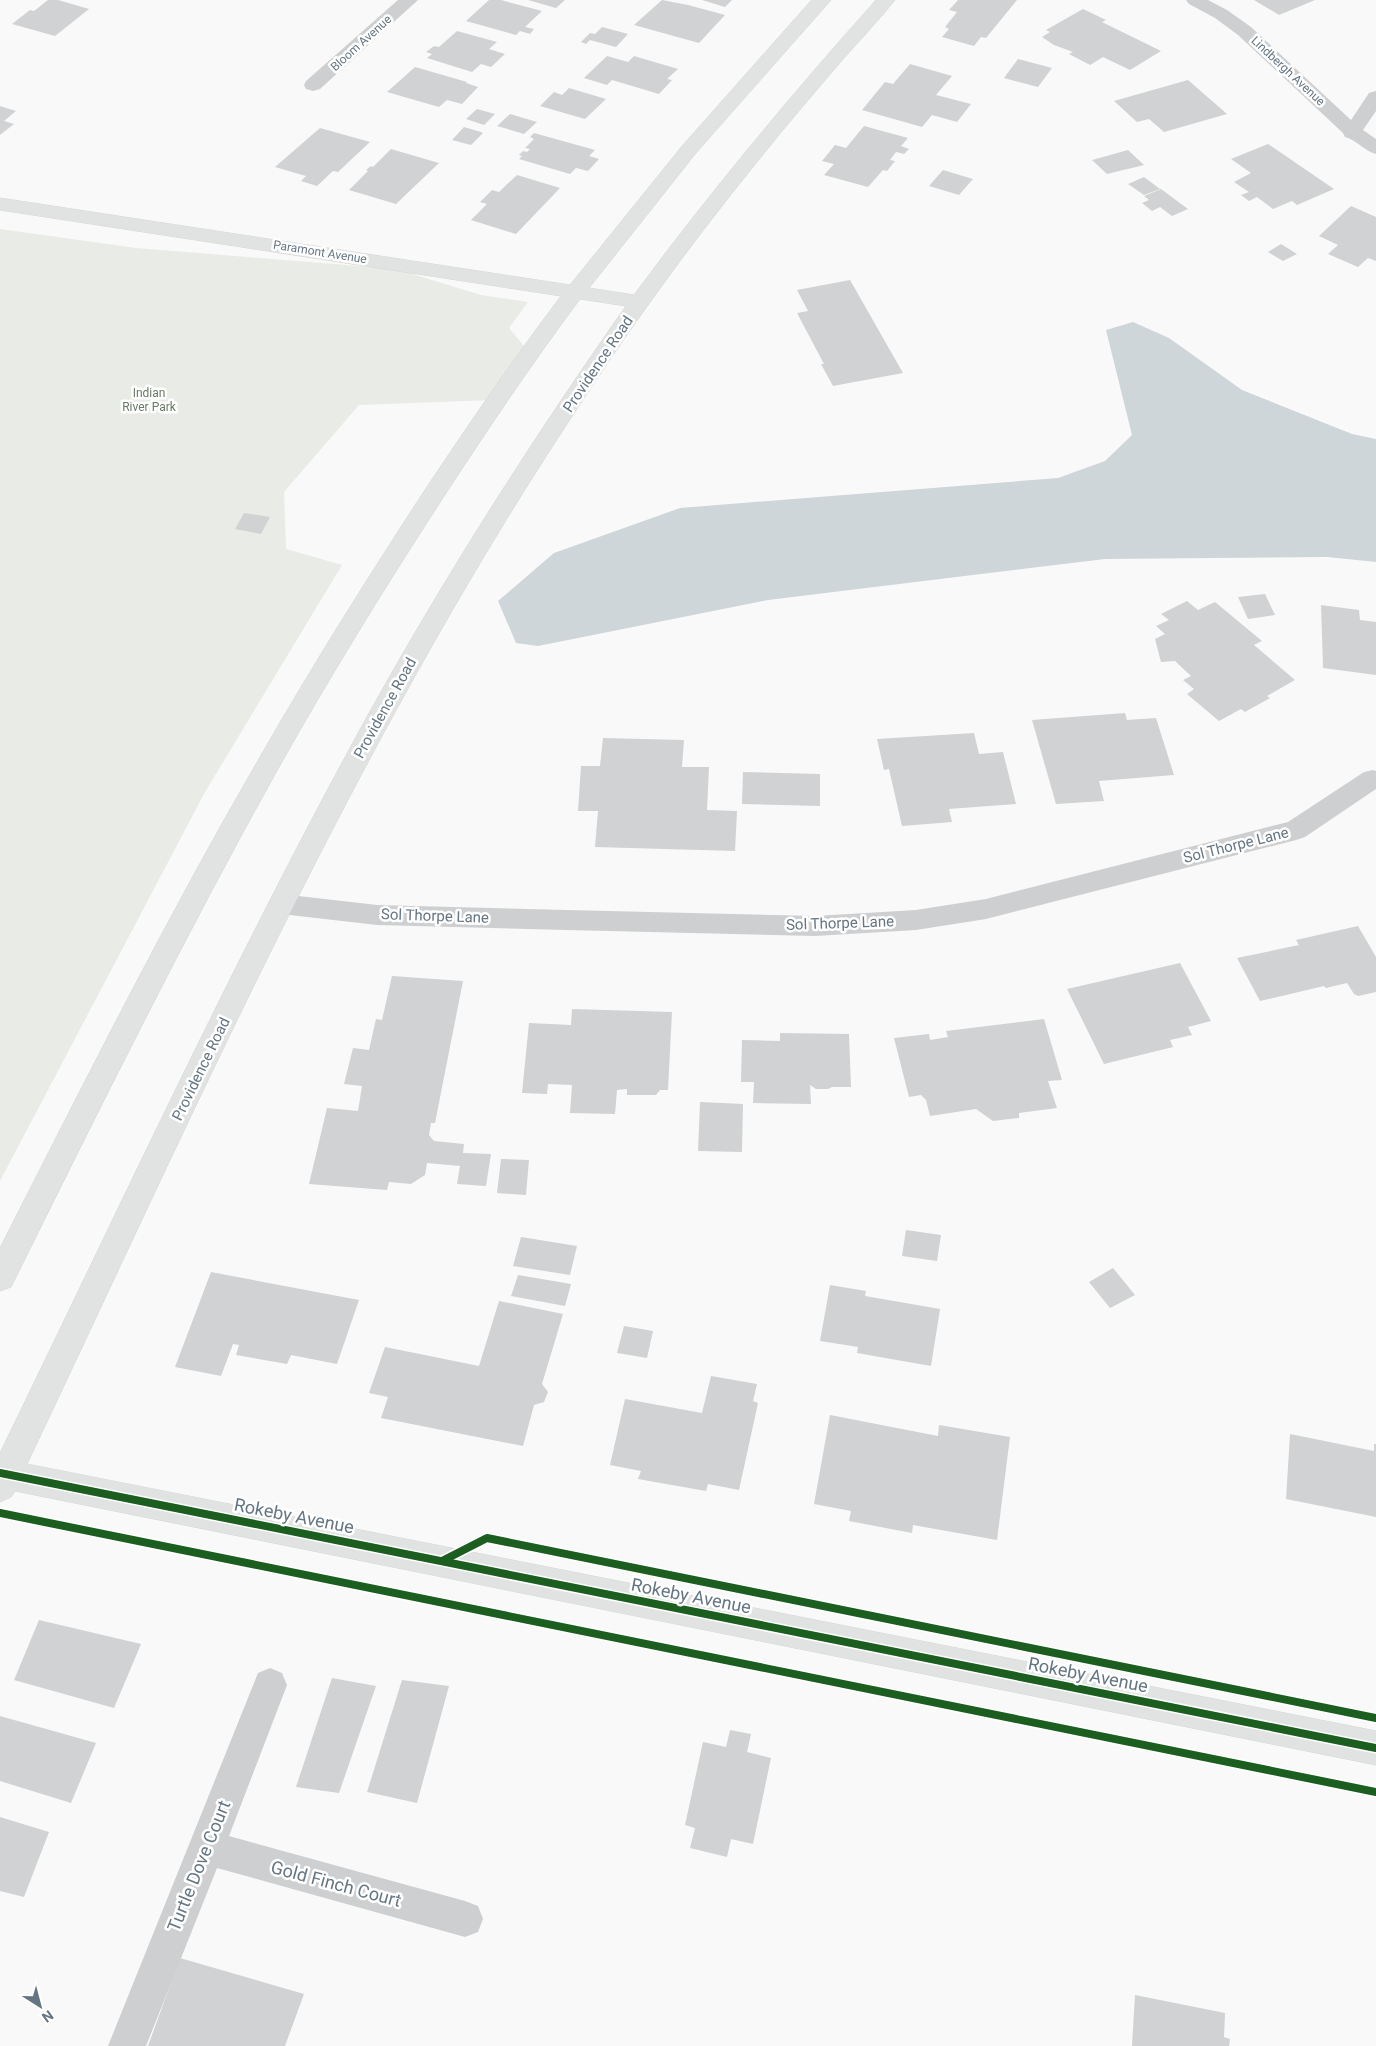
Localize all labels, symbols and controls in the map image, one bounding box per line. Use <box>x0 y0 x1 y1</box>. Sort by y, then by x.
street label: Bloom Avenue <box>328 12 394 74</box>
street label: Lindbergh Avenue <box>1248 33 1328 109</box>
street label: Paramont Avenue <box>272 238 368 266</box>
street label: Providence Road <box>559 312 637 416</box>
park label: Indian River Park <box>122 386 177 414</box>
street label: Providence Road <box>350 654 420 762</box>
street label: Sol Thorpe Lane <box>1181 823 1291 867</box>
street label: Sol Thorpe Lane <box>381 905 489 927</box>
street label: Sol Thorpe Lane <box>786 912 894 934</box>
street label: Providence Road <box>168 1015 234 1123</box>
street label: Rokeby Avenue <box>232 1494 356 1537</box>
street label: Rokeby Avenue <box>629 1574 753 1617</box>
street label: Rokeby Avenue <box>1026 1653 1150 1696</box>
street label: Turtle Dove Court <box>163 1797 234 1934</box>
street label: Gold Finch Court <box>269 1856 404 1911</box>
north arrow <box>15 1981 65 2031</box>
text: N <box>39 2007 56 2026</box>

